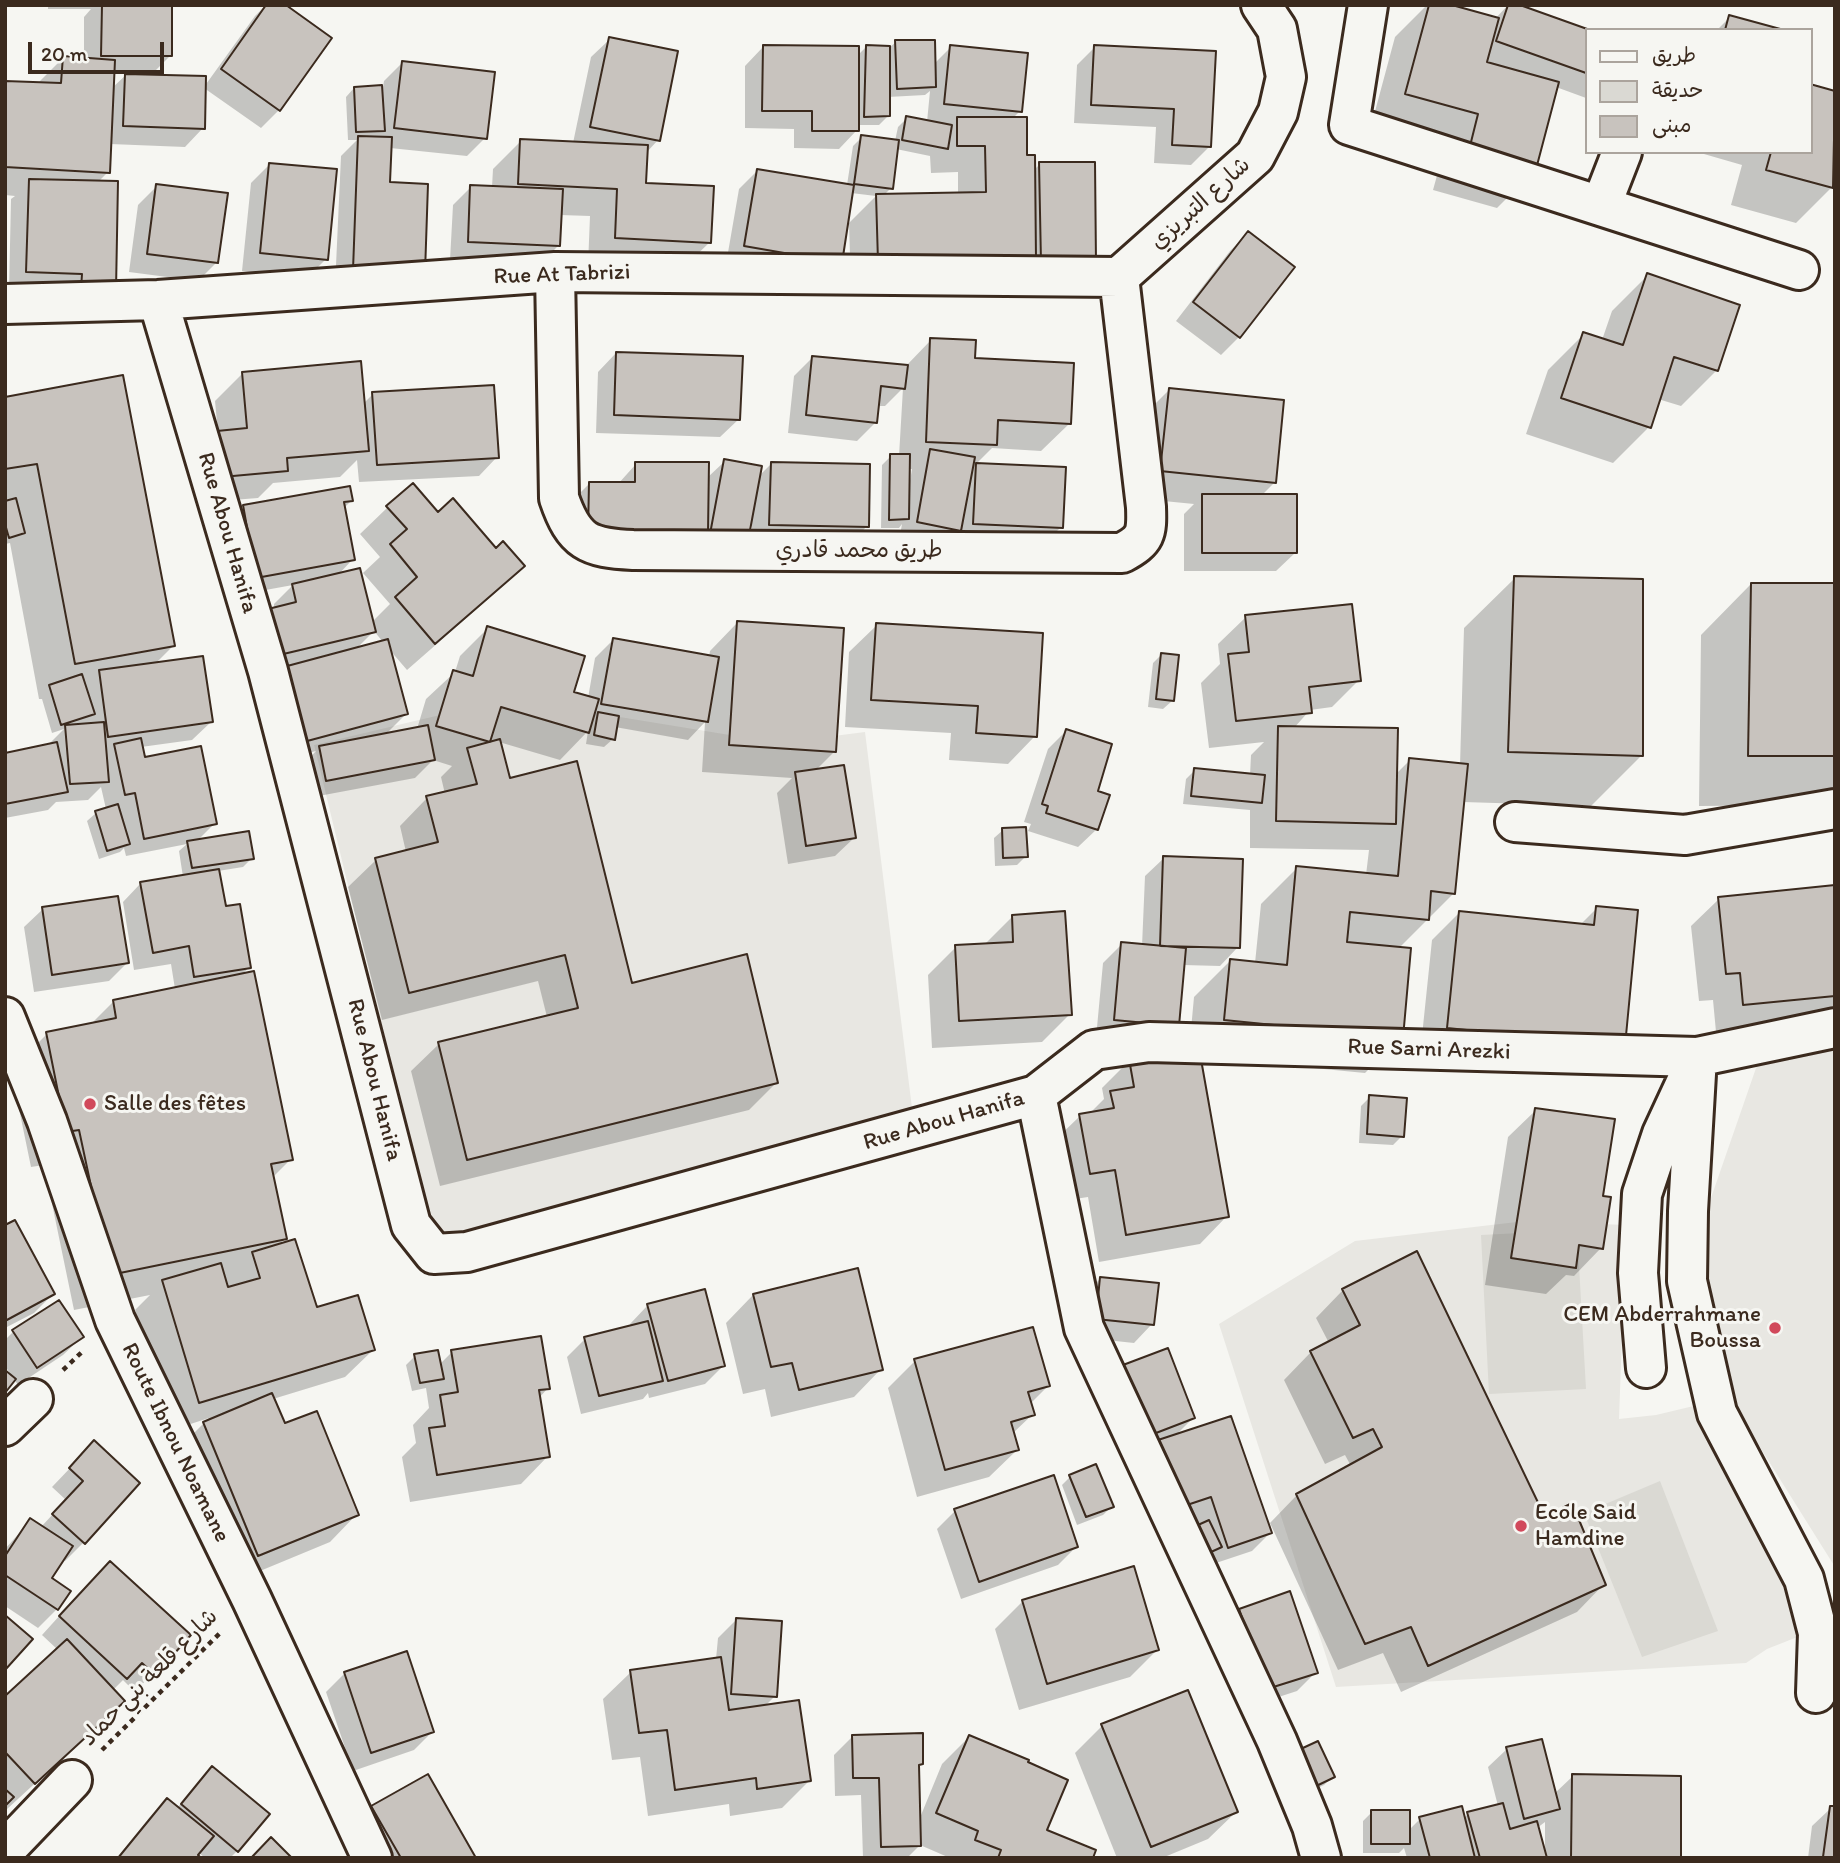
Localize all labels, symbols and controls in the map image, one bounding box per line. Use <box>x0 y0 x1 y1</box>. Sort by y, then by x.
scale bar <box>32 28 168 72</box>
legend <box>1584 28 1812 154</box>
text: 20 m <box>41 41 87 66</box>
text: طريق <box>1652 42 1696 67</box>
text: حديقة <box>1652 77 1703 102</box>
text: مبنى <box>1652 112 1691 137</box>
street label: شارع التبريزي <box>1145 152 1257 256</box>
street label: Rue At Tabrizi <box>493 259 631 291</box>
street label: Rue Abou Hanifa <box>191 449 263 617</box>
street label: طريق محمد قادري <box>775 537 943 565</box>
street label: Rue Abou Hanifa <box>340 996 408 1164</box>
street label: Rue Sarni Arezki <box>1347 1033 1511 1067</box>
street label: Rue Abou Hanifa <box>860 1085 1028 1157</box>
place label: Salle des fêtes <box>104 1090 246 1118</box>
marker: Salle des fêtes <box>82 1096 98 1112</box>
place label: CEM Abderrahmane Boussa <box>1563 1301 1761 1355</box>
marker: CEM Abderrahmane Boussa <box>1767 1320 1783 1336</box>
street label: Route Ibnou Noamane <box>115 1339 235 1547</box>
place label: Ecole Said Hamdine <box>1535 1499 1636 1553</box>
marker: Ecole Said Hamdine <box>1513 1518 1529 1534</box>
street label: شارع قلعة بني حماد <box>76 1604 224 1752</box>

